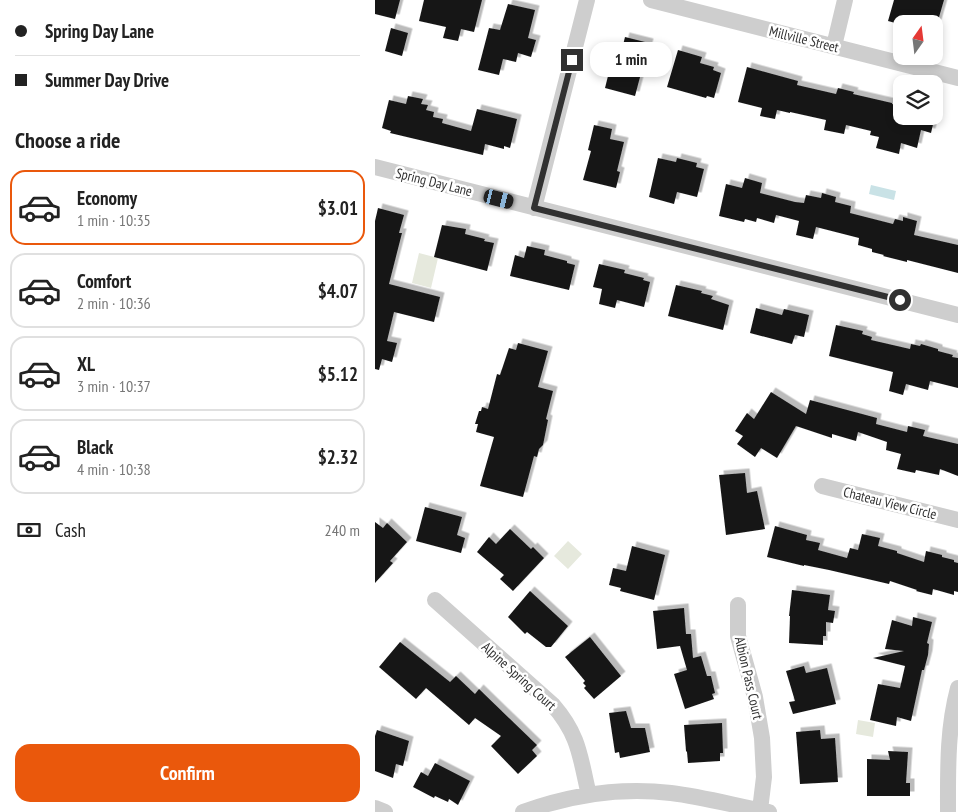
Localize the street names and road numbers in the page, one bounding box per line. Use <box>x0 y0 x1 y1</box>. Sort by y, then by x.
street label: Millville Street <box>767 22 841 56</box>
street label: Spring Day Lane <box>394 164 474 200</box>
street label: Chateau View Circle <box>842 483 939 523</box>
street label: Albion Pass Court <box>731 635 767 721</box>
street label: Alpine Spring Court <box>478 638 560 714</box>

